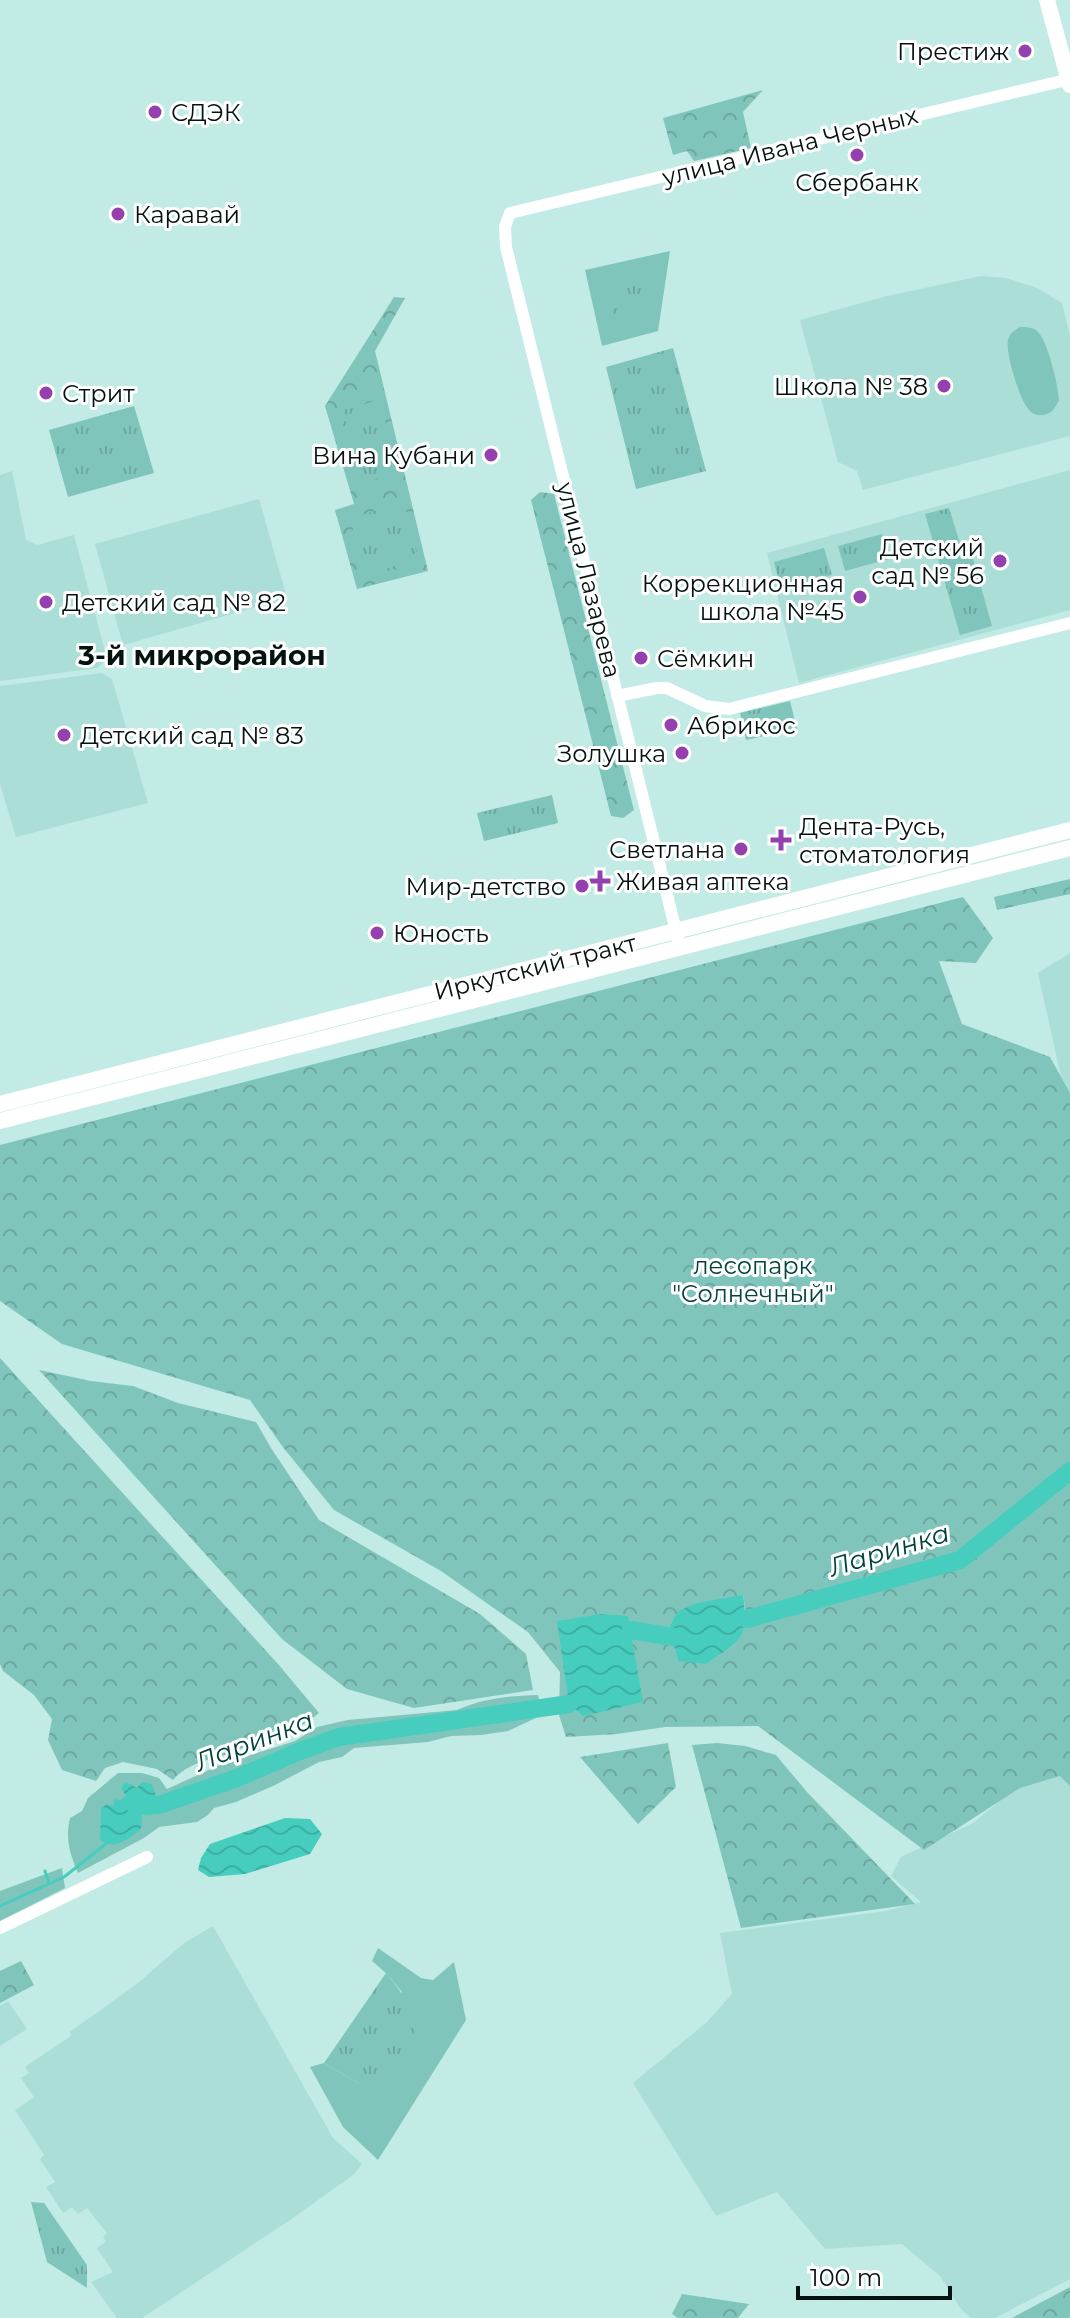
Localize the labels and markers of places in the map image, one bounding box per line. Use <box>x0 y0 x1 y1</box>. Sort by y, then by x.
place label: Престиж <box>897 37 1009 66</box>
marker: Престиж <box>1016 42 1034 60</box>
place label: СДЭК <box>171 98 241 127</box>
marker: СДЭК <box>146 103 164 121</box>
marker: Сбербанк <box>848 146 866 164</box>
place label: Сбербанк <box>795 168 919 197</box>
place label: Каравай <box>134 200 240 229</box>
marker: Каравай <box>109 205 127 223</box>
place label: Школа № 38 <box>774 372 928 401</box>
marker: Школа № 38 <box>935 377 953 395</box>
place label: Стрит <box>62 379 135 408</box>
marker: Стрит <box>37 384 55 402</box>
place label: Вина Кубани <box>312 441 475 470</box>
marker: Вина Кубани <box>482 446 500 464</box>
place label: Детский сад № 56 <box>871 533 984 590</box>
marker: Детский сад № 56 <box>991 552 1009 570</box>
place label: Коррекционная школа №45 <box>642 569 844 626</box>
place label: Детский сад № 82 <box>62 588 286 617</box>
marker: Коррекционная школа №45 <box>851 588 869 606</box>
marker: Детский сад № 82 <box>37 593 55 611</box>
place label: Сёмкин <box>657 644 754 673</box>
marker: Сёмкин <box>632 649 650 667</box>
place label: Абрикос <box>687 711 796 740</box>
marker: Абрикос <box>662 716 680 734</box>
place label: Детский сад № 83 <box>80 721 304 750</box>
marker: Детский сад № 83 <box>55 726 73 744</box>
place label: Золушка <box>557 739 666 768</box>
marker: Золушка <box>673 744 691 762</box>
place label: Дента-Русь, стоматология <box>799 812 970 869</box>
marker: Дента-Русь, стоматология <box>770 829 792 851</box>
place label: Светлана <box>609 835 725 864</box>
marker: Светлана <box>732 840 750 858</box>
place label: Живая аптека <box>616 867 789 896</box>
place label: Мир-детство <box>406 872 566 901</box>
marker: Живая аптека <box>591 872 609 890</box>
marker: Мир-детство <box>573 877 591 895</box>
place label: Юность <box>393 919 489 948</box>
marker: Юность <box>368 924 386 942</box>

